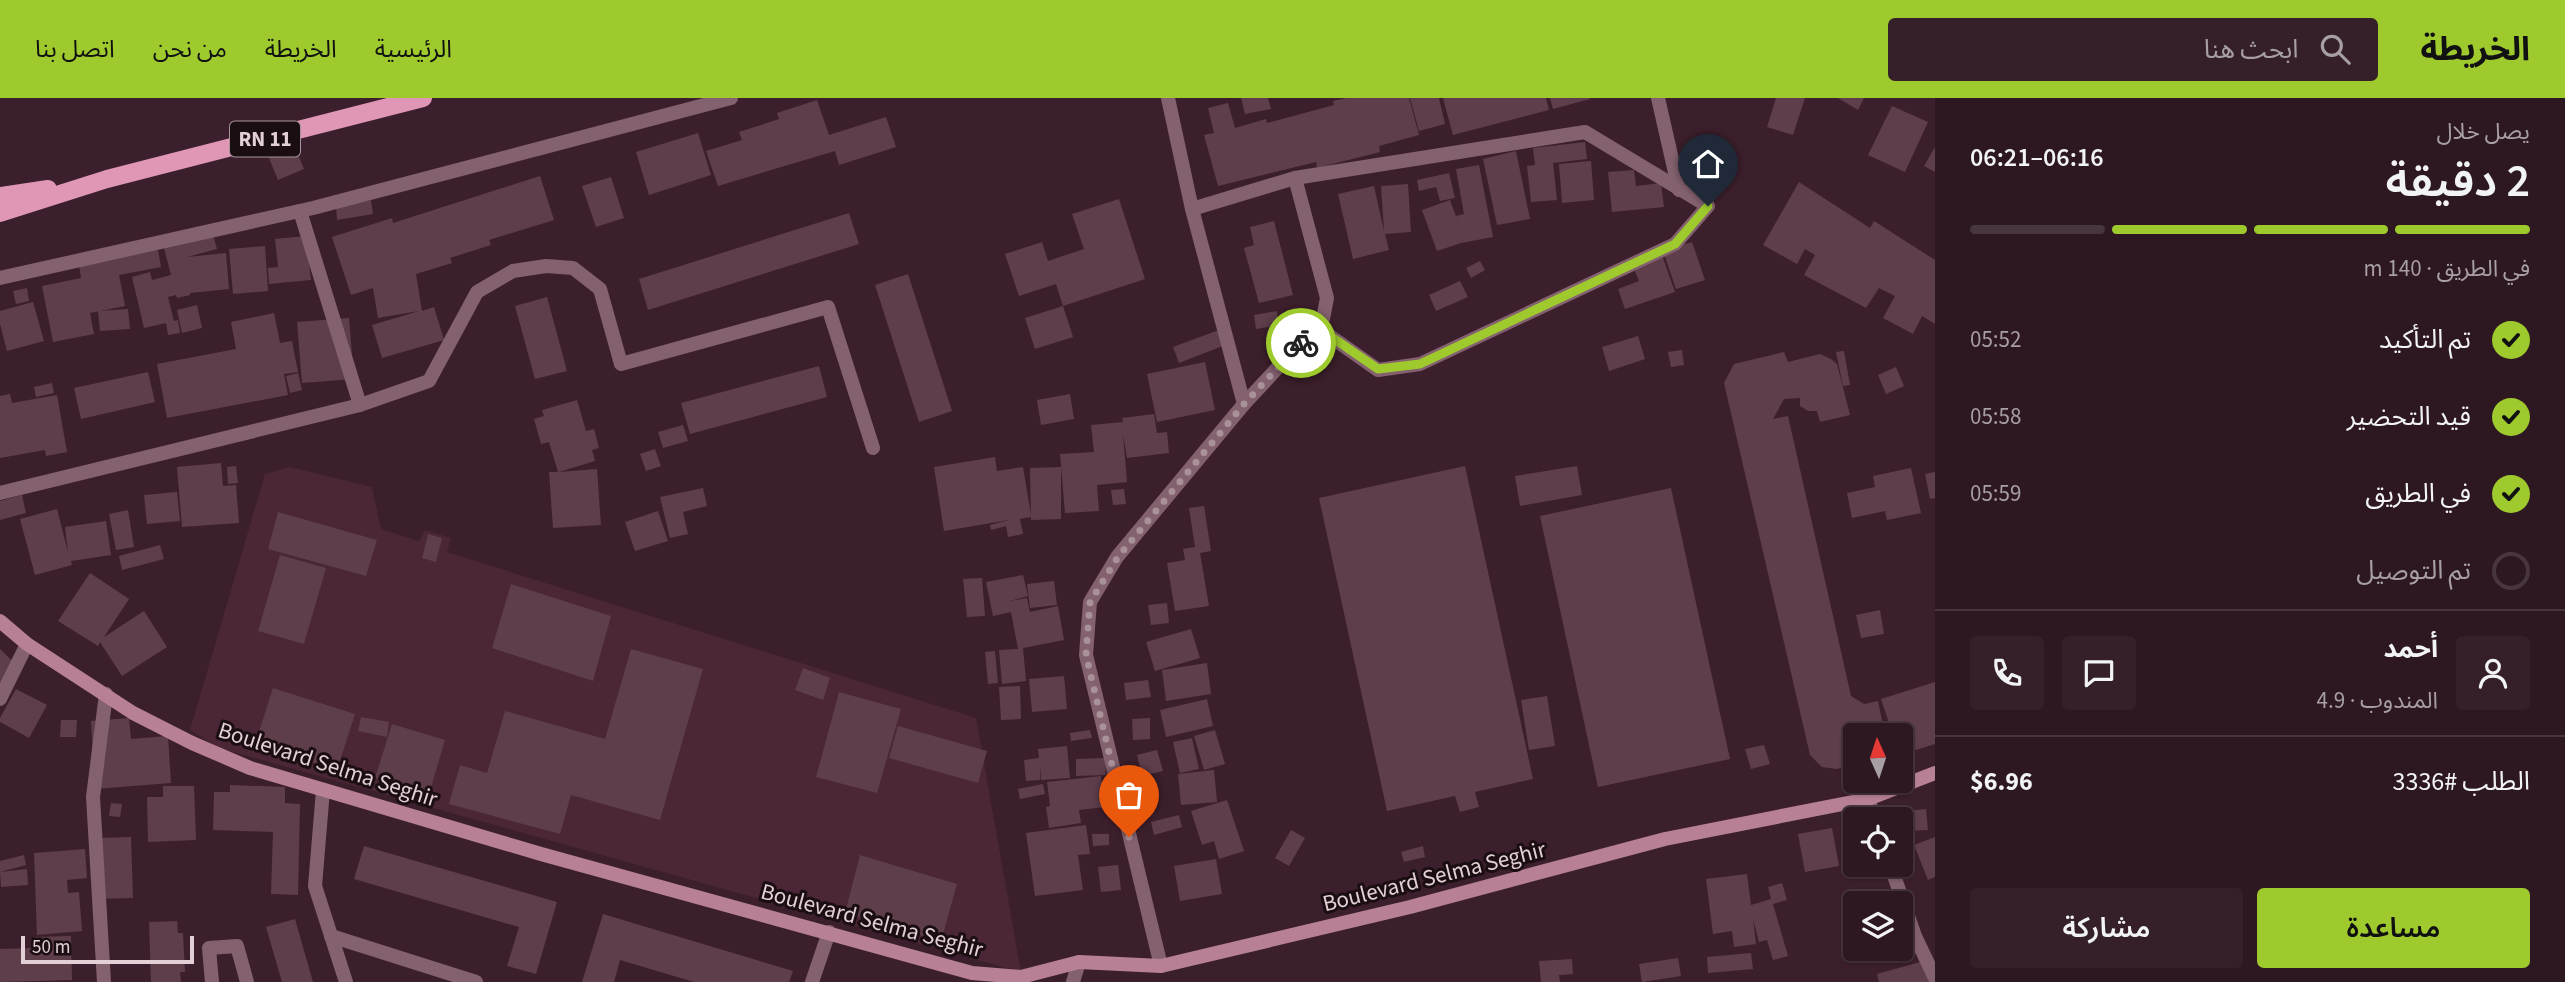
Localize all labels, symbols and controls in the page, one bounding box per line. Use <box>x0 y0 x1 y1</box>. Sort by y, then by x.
search box <box>1888 18 2378 81</box>
text: الخريطة <box>2420 26 2530 73</box>
icon: search <box>2316 30 2354 68</box>
text: ابحث هنا <box>2204 31 2298 68</box>
text: اتصل بنا <box>35 32 115 67</box>
text: من نحن <box>153 32 227 67</box>
text: الخريطة <box>265 32 337 67</box>
text: الرئيسية <box>375 32 452 67</box>
text: يصل خلال <box>2437 115 2530 148</box>
road number: RN 11 <box>230 121 300 156</box>
pin <box>1678 134 1738 206</box>
text: 06:16–06:21 <box>1970 139 2104 176</box>
icon: home <box>1689 145 1727 183</box>
text: 2 دقيقة <box>2386 149 2530 214</box>
text: في الطريق · 140 m <box>2364 252 2530 285</box>
courier <box>1266 308 1336 378</box>
text: تم التأكيد <box>2379 321 2471 358</box>
icon: check <box>2492 321 2530 359</box>
text: 05:52 <box>1970 323 2021 356</box>
icon: bike <box>1282 324 1320 362</box>
text: قيد التحضير <box>2347 398 2471 435</box>
icon: check <box>2492 398 2530 436</box>
text: 05:58 <box>1970 400 2021 433</box>
text: في الطريق <box>2365 475 2471 512</box>
icon: check <box>2492 475 2530 513</box>
text: 05:59 <box>1970 477 2021 510</box>
text: تم التوصيل <box>2356 552 2471 589</box>
text: أحمد <box>2384 630 2438 667</box>
button: phone <box>1970 636 2044 710</box>
button: chat <box>2062 636 2136 710</box>
button: person <box>2456 636 2530 710</box>
text: المندوب · 4.9 <box>2316 684 2438 717</box>
street label: Boulevard Selma Seghir <box>214 713 443 816</box>
north arrow <box>1843 723 1913 793</box>
map controls <box>1843 723 1913 961</box>
text: $6.96 <box>1970 763 2033 800</box>
text: الطلب #3336 <box>2393 763 2530 800</box>
pin <box>1099 765 1159 837</box>
icon: bag <box>1110 776 1148 814</box>
button: locate <box>1843 807 1913 877</box>
street label: Boulevard Selma Seghir <box>1319 833 1550 920</box>
street label: Boulevard Selma Seghir <box>757 875 988 966</box>
button: مشاركة <box>1970 888 2243 968</box>
button: مساعدة <box>2257 888 2530 968</box>
button: layers <box>1843 891 1913 961</box>
scale bar <box>21 933 194 965</box>
text: 50 m <box>32 934 70 961</box>

